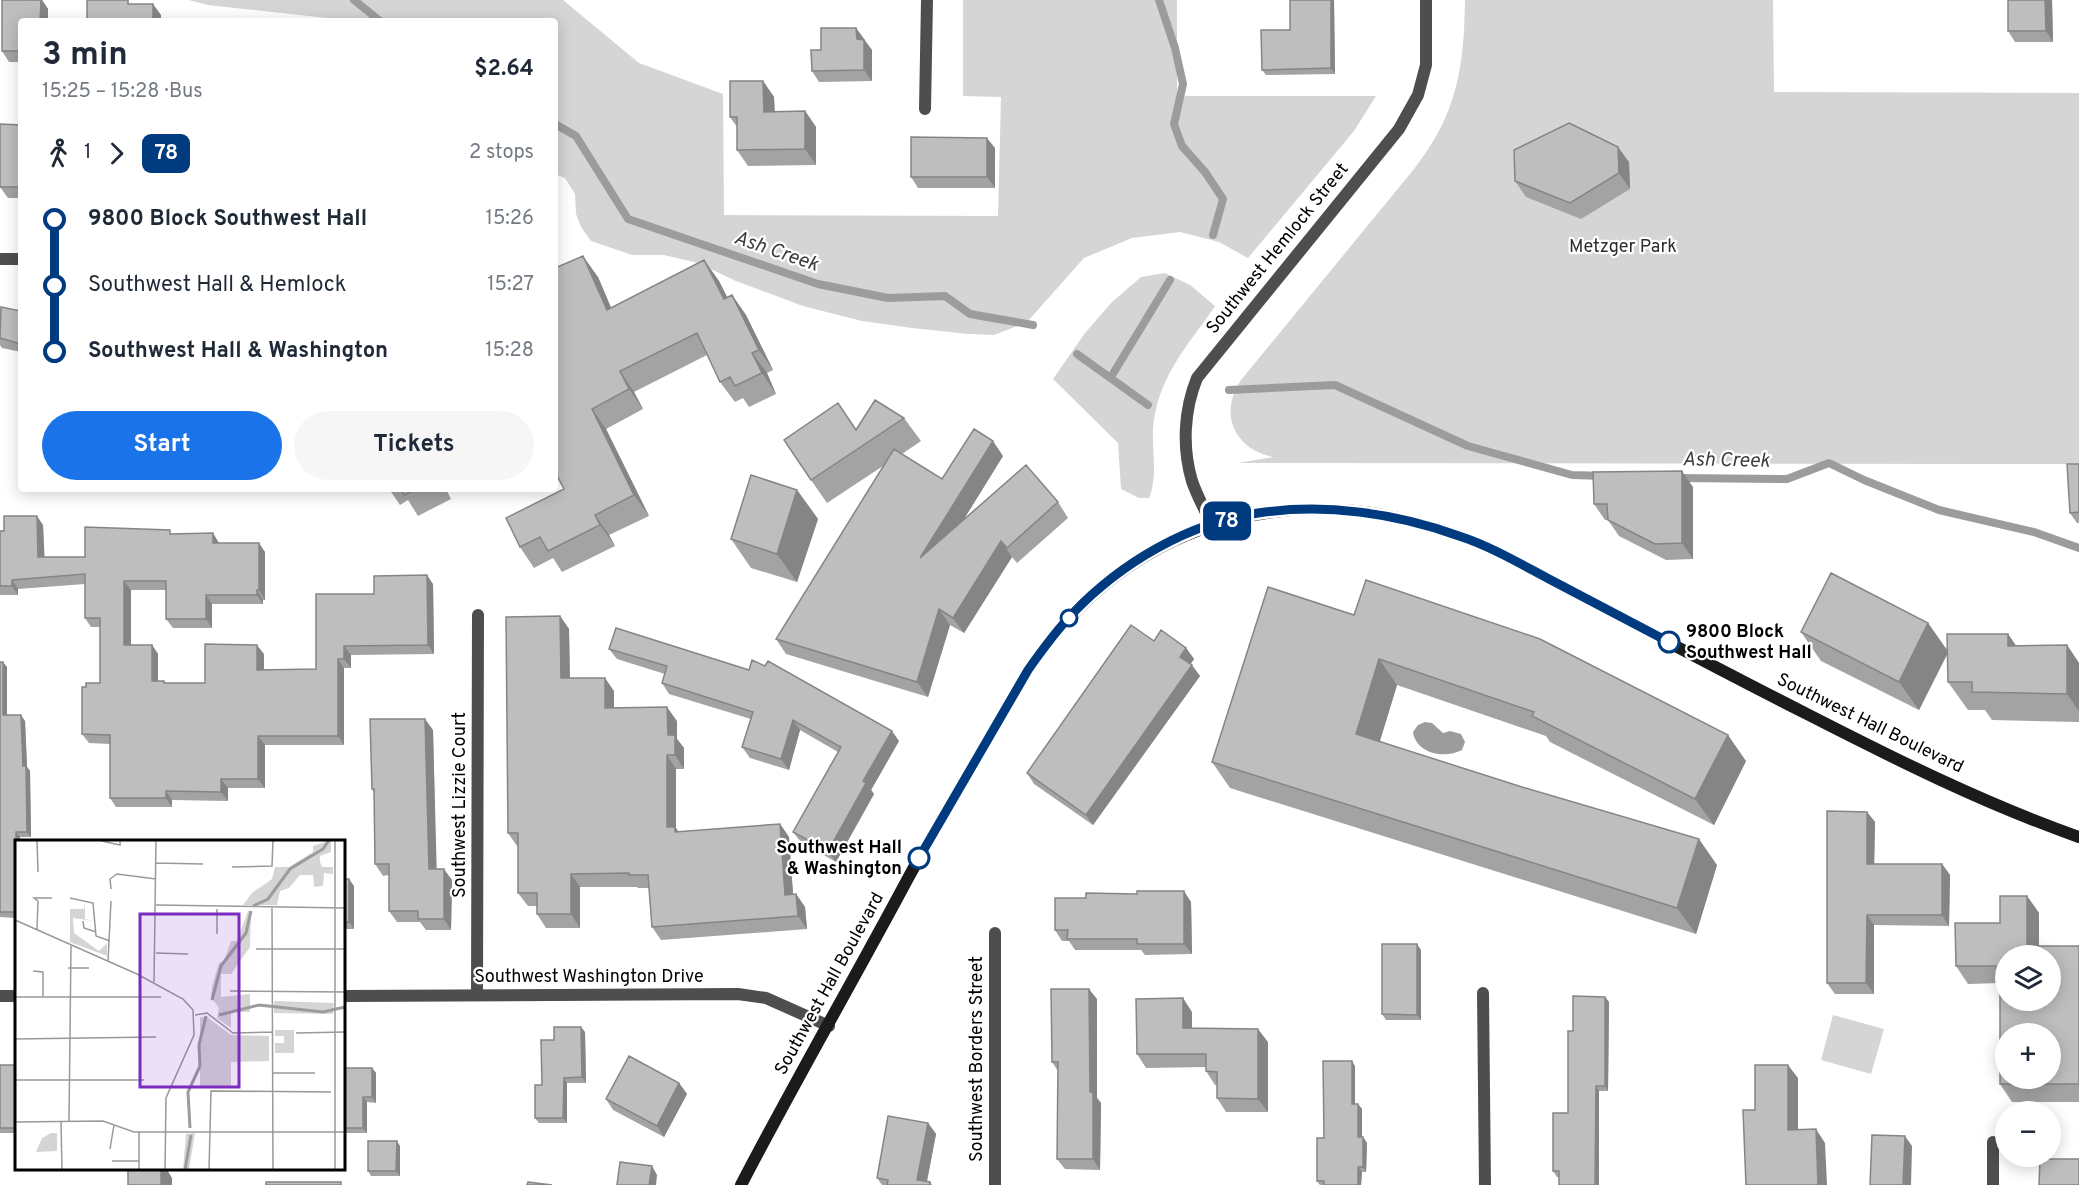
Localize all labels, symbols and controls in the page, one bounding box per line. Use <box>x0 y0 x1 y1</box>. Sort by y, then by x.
text: 3 min <box>42 35 128 77</box>
text: $2.64 <box>474 56 534 83</box>
text: 15:25 – 15:28 · Bus <box>42 79 203 105</box>
icon: walk <box>42 137 75 170</box>
icon: forward <box>100 137 133 170</box>
text: 1 <box>84 140 91 166</box>
text: 78 <box>154 140 178 167</box>
text: 2 stops <box>469 140 534 166</box>
street label: Southwest Hemlock Street <box>1202 159 1354 339</box>
text: 9800 Block Southwest Hall <box>88 206 367 233</box>
text: 15:26 <box>485 206 534 232</box>
water label: Ash Creek <box>730 225 822 279</box>
park label: Metzger Park <box>1569 236 1677 259</box>
text: Southwest Hall & Hemlock <box>88 272 346 299</box>
text: 15:27 <box>487 272 534 298</box>
text: Southwest Hall & Washington <box>88 338 388 365</box>
text: 15:28 <box>485 338 534 364</box>
button: Start <box>42 411 282 480</box>
button: Tickets <box>294 411 534 480</box>
water label: Ash Creek <box>1682 447 1771 475</box>
line badge: 78 <box>1200 502 1254 540</box>
text: 78 <box>1215 508 1239 535</box>
unlabelled marker <box>1060 609 1078 627</box>
place label: 9800 Block Southwest Hall <box>1686 621 1812 665</box>
marker: 9800 Block Southwest Hall <box>1658 631 1680 653</box>
street label: Southwest Hall Boulevard <box>1773 669 1967 779</box>
street label: Southwest Lizzie Court <box>449 712 472 898</box>
place label: Southwest Hall & Washington <box>776 837 902 881</box>
inset map <box>15 840 345 1170</box>
marker: Southwest Hall & Washington <box>908 847 930 869</box>
street label: Southwest Hall Boulevard <box>770 889 890 1079</box>
map controls <box>1995 945 2061 1167</box>
button: layers <box>1995 945 2061 1011</box>
street label: Southwest Borders Street <box>966 956 989 1162</box>
street label: Southwest Washington Drive <box>474 966 704 989</box>
button: + <box>1995 1023 2061 1089</box>
button: − <box>1995 1101 2061 1167</box>

